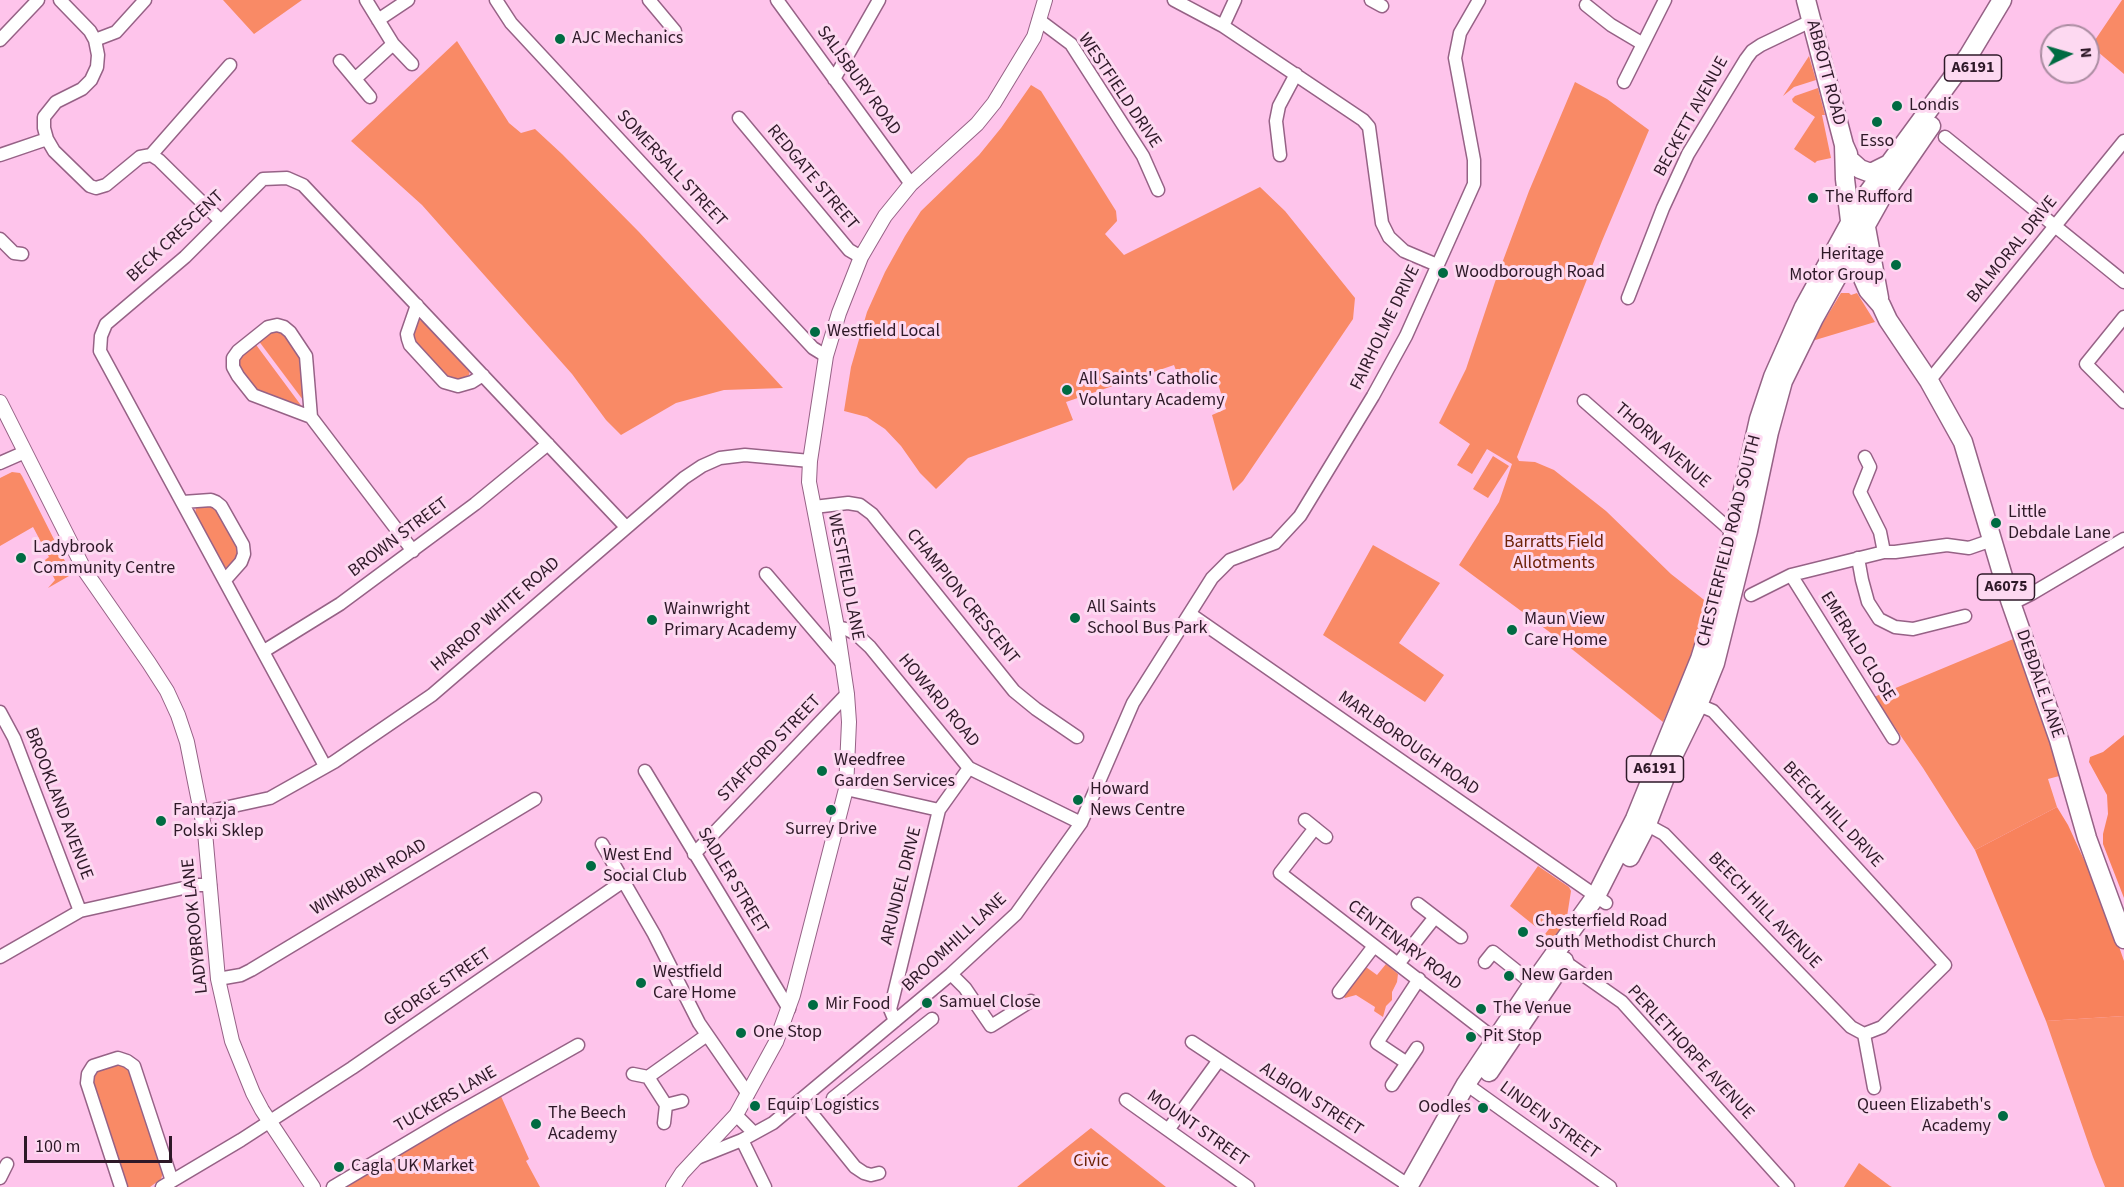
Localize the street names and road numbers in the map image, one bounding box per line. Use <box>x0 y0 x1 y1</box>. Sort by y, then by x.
street label: ABBOTT ROAD <box>1801 18 1849 128</box>
street label: SALISBURY ROAD <box>811 22 905 140</box>
street label: WESTFIELD DRIVE <box>1073 29 1165 153</box>
street label: BECKETT AVENUE <box>1650 53 1734 181</box>
road number: A6191 <box>1944 55 2002 81</box>
street label: SOMERSALL STREET <box>611 106 731 232</box>
street label: REDGATE STREET <box>762 121 862 235</box>
street label: BECK CRESCENT <box>123 186 229 288</box>
street label: BALMORAL DRIVE <box>1963 192 2063 308</box>
street label: FAIRHOLME DRIVE <box>1346 262 1426 394</box>
street label: THORN AVENUE <box>1610 399 1714 493</box>
street label: CHESTERFIELD ROAD SOUTH <box>1693 433 1767 649</box>
street label: BROWN STREET <box>345 493 453 583</box>
street label: WESTFIELD LANE <box>822 512 868 642</box>
street label: CHAMPION CRESCENT <box>901 525 1023 669</box>
street label: HARROP WHITE ROAD <box>427 553 565 677</box>
road number: A6075 <box>1978 574 2034 600</box>
street label: EMERALD CLOSE <box>1815 588 1899 706</box>
street label: DEBDALE LANE <box>2010 627 2068 741</box>
street label: HOWARD ROAD <box>893 650 983 752</box>
street label: MARLBOROUGH ROAD <box>1333 687 1483 801</box>
street label: STAFFORD STREET <box>714 691 826 807</box>
street label: BROOKLAND AVENUE <box>19 725 97 883</box>
road number: A6191 <box>1626 756 1684 782</box>
street label: BEECH HILL DRIVE <box>1777 757 1887 873</box>
street label: SADLER STREET <box>692 824 772 938</box>
street label: ARUNDEL DRIVE <box>877 825 927 947</box>
street label: WINKBURN ROAD <box>307 835 431 921</box>
street label: BEECH HILL AVENUE <box>1703 848 1825 974</box>
street label: LADYBROOK LANE <box>178 857 214 995</box>
street label: BROOMHILL LANE <box>898 889 1012 997</box>
street label: CENTENARY ROAD <box>1343 896 1465 996</box>
street label: GEORGE STREET <box>380 944 496 1032</box>
street label: PERLETHORPE AVENUE <box>1622 981 1758 1125</box>
street label: ALBION STREET <box>1255 1059 1367 1141</box>
street label: TUCKERS LANE <box>391 1062 501 1138</box>
street label: LINDEN STREET <box>1495 1077 1603 1165</box>
street label: MOUNT STREET <box>1142 1086 1252 1172</box>

